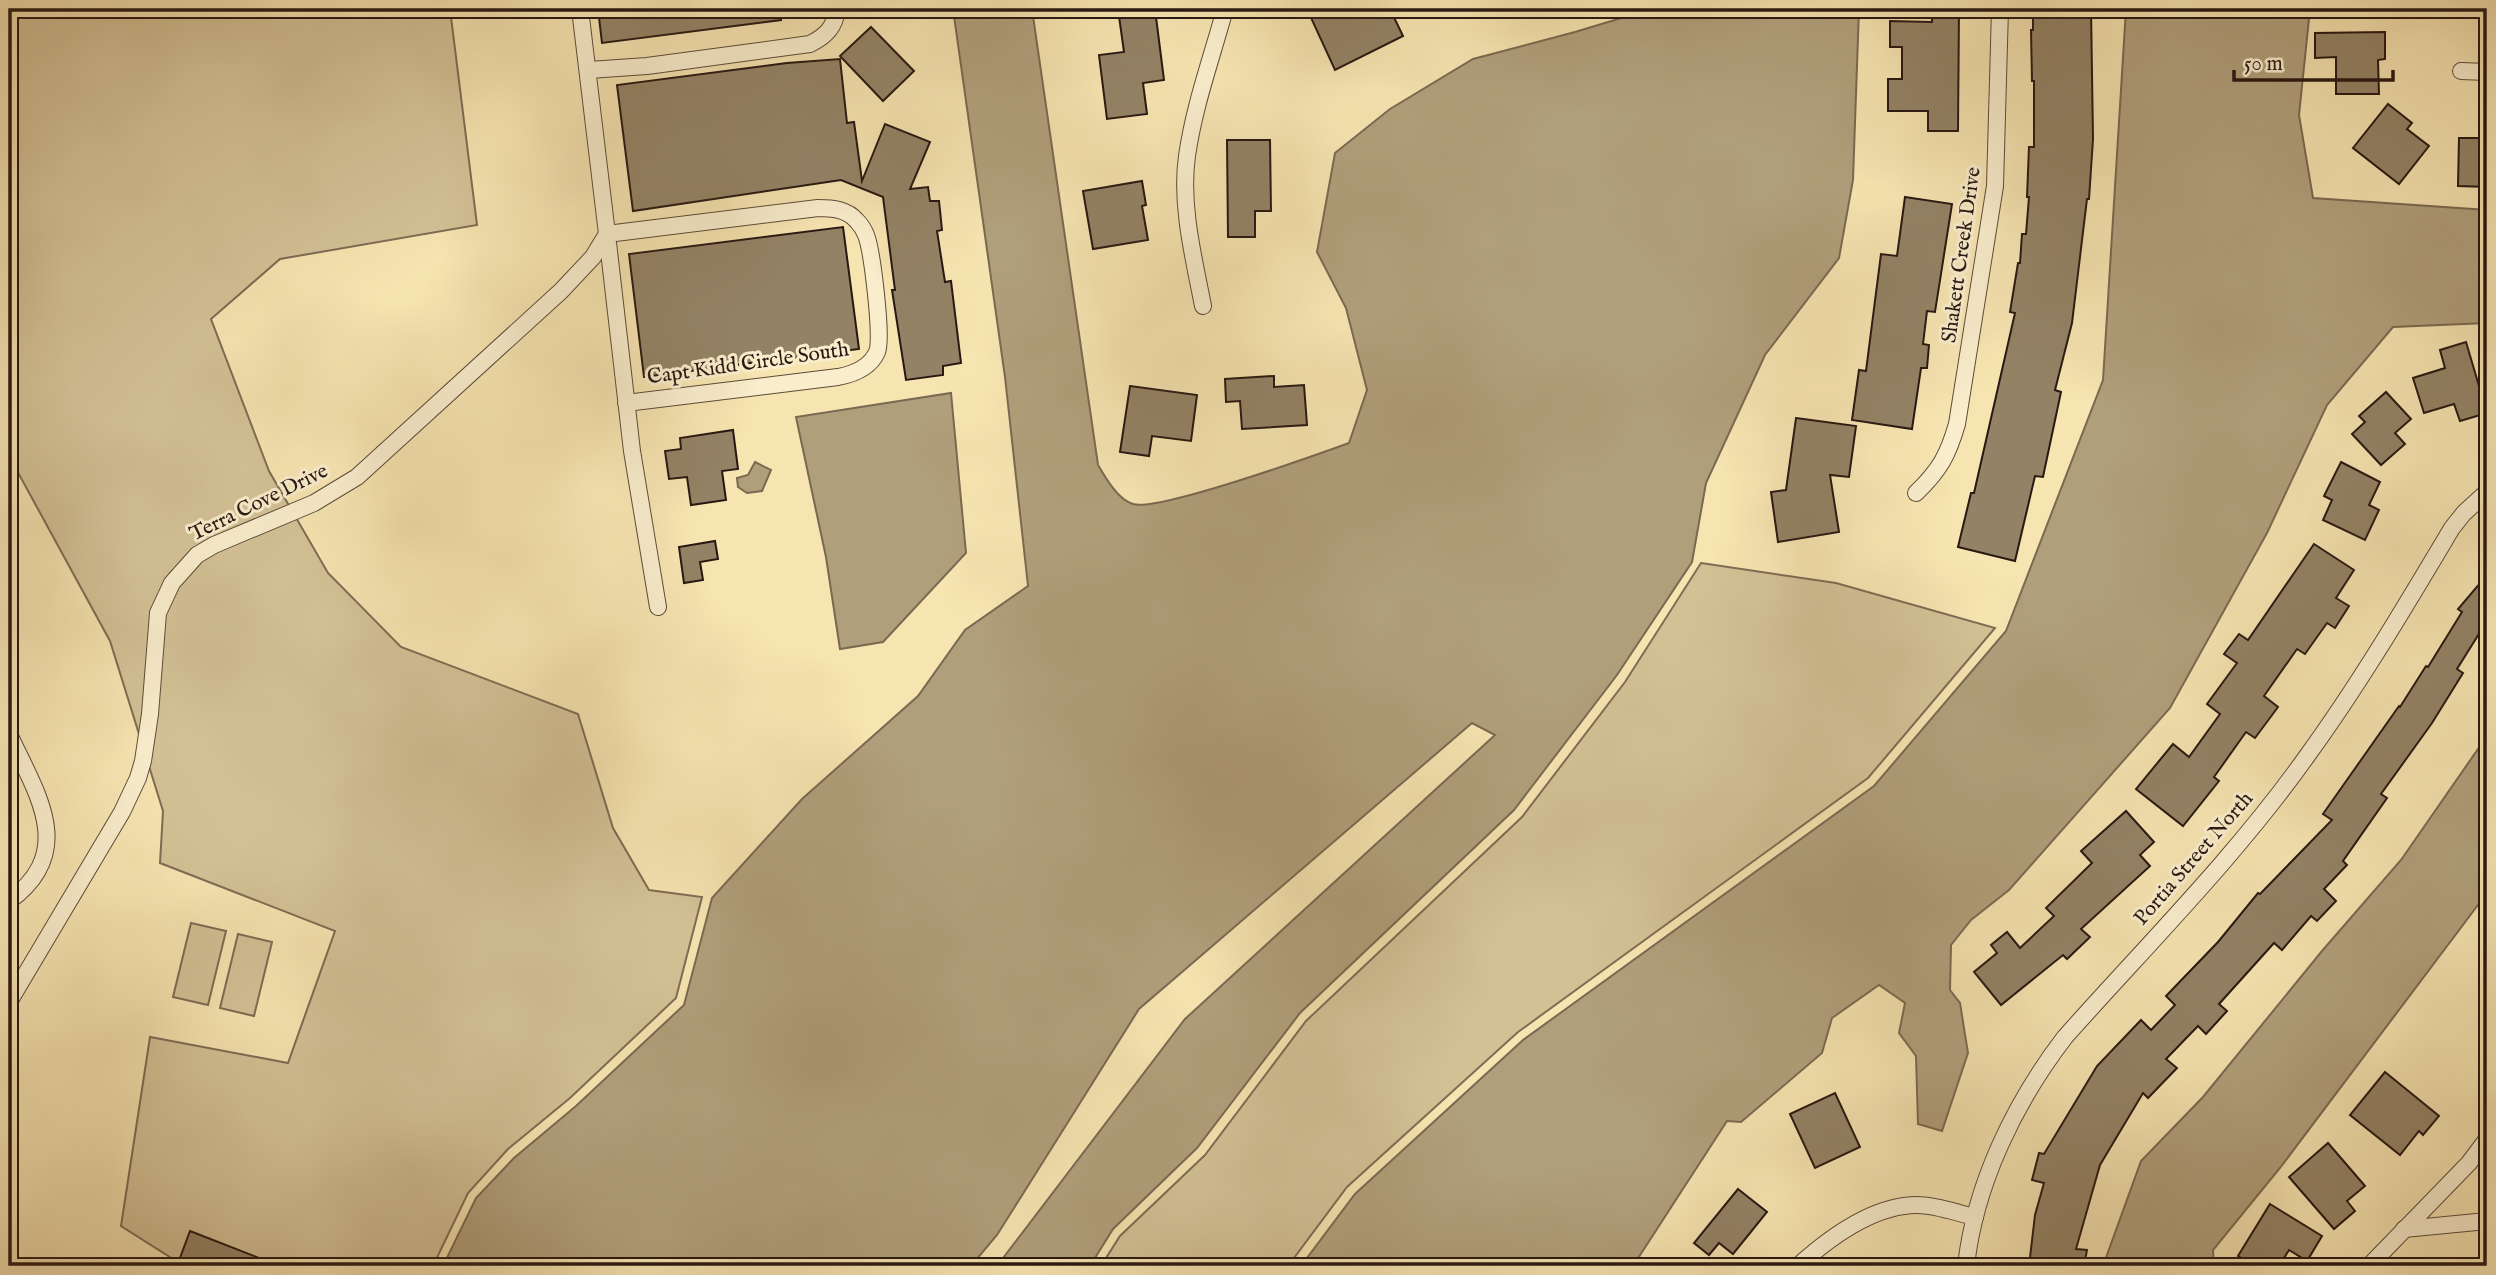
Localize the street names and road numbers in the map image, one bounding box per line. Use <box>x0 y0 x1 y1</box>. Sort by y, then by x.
street label: Shakett Creek Drive <box>1936 165 1988 345</box>
street label: Capt Kidd Circle South <box>645 336 851 392</box>
street label: Terra Cove Drive <box>185 458 333 548</box>
street label: Portia Street North <box>2128 786 2260 932</box>

